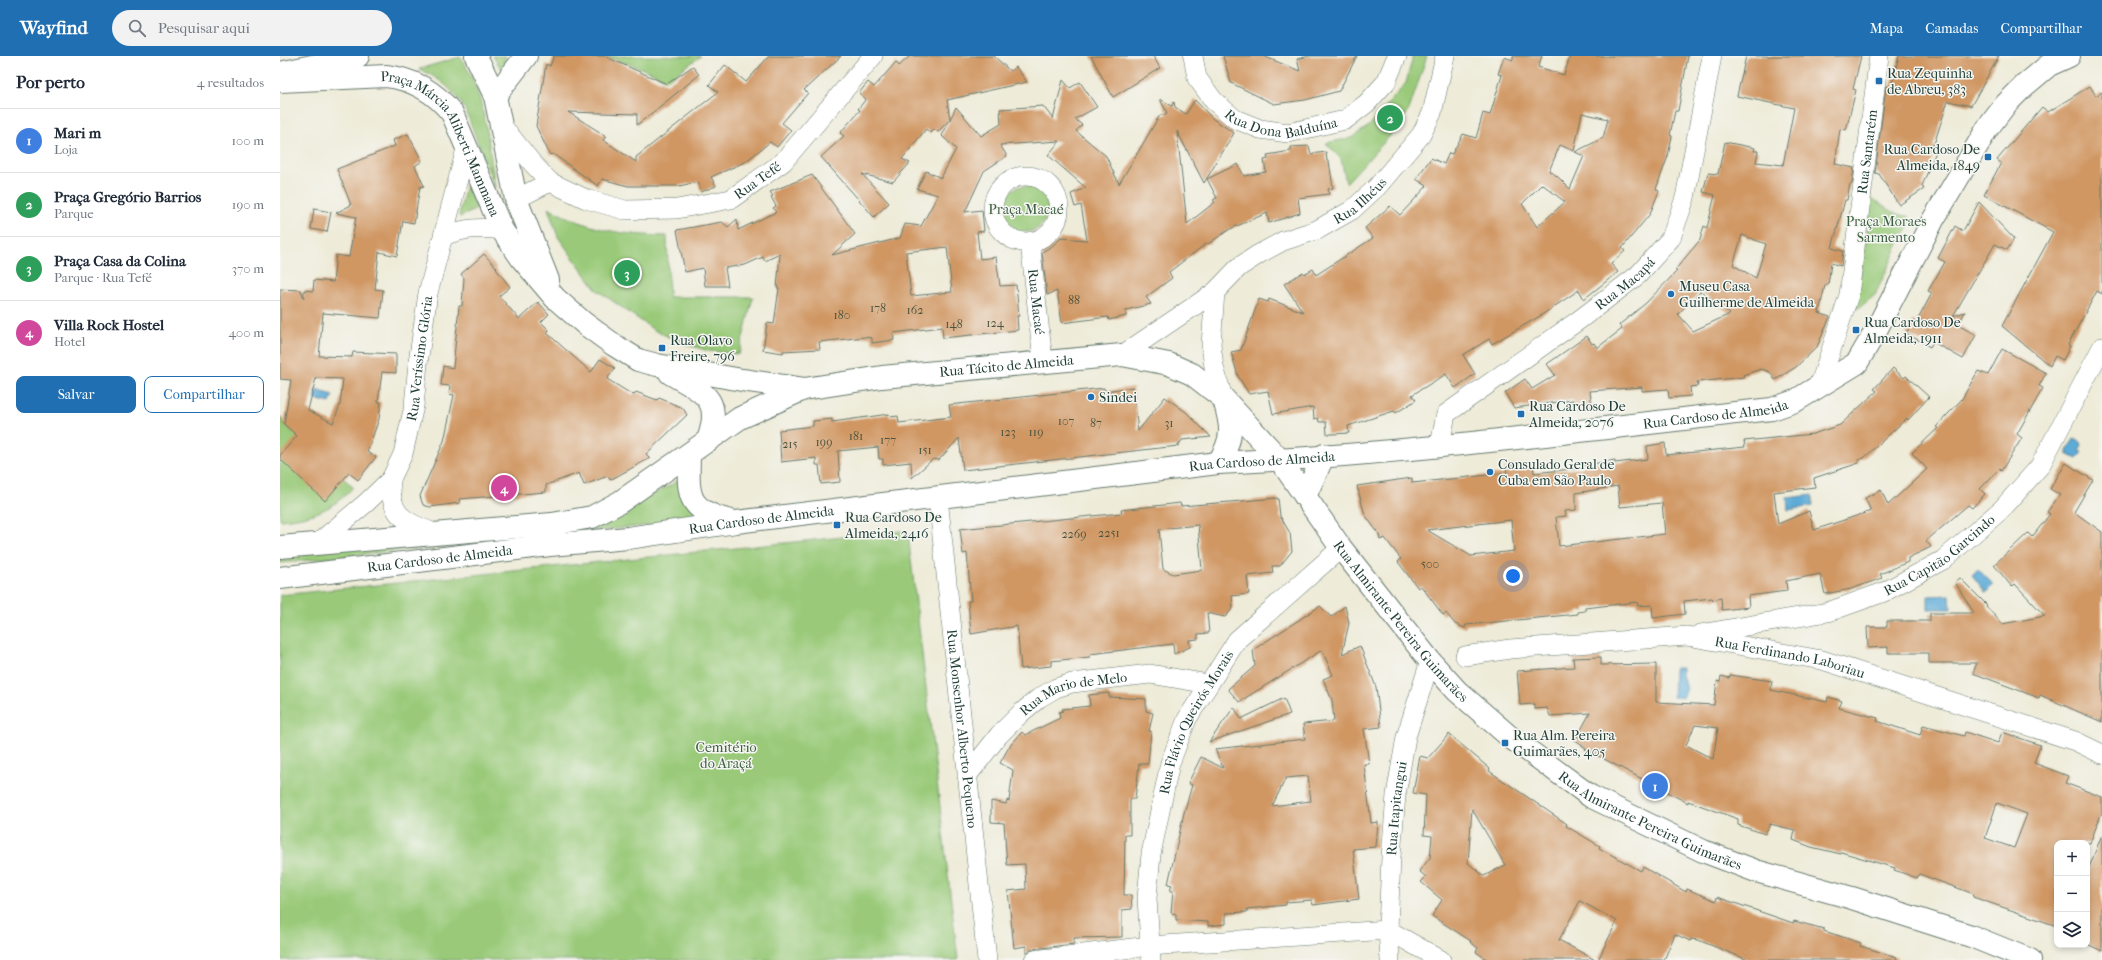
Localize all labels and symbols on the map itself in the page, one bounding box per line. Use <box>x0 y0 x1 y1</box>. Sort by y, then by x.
place label: Rua Zequinha de Abreu, 383 <box>1887 65 1973 98</box>
street label: Praça Márcia Aliberti Mammana <box>380 67 504 219</box>
marker: Rua Zequinha de Abreu, 383 <box>1874 76 1884 86</box>
pin: 2 <box>1377 103 1403 133</box>
street label: Rua Dona Balduína <box>1221 106 1339 142</box>
street label: Rua Santarém <box>1853 108 1881 195</box>
place label: Rua Cardoso De Almeida, 1849 <box>1883 141 1980 174</box>
marker: Rua Cardoso De Almeida, 1849 <box>1983 152 1993 162</box>
street label: Rua Tefé <box>730 158 784 203</box>
street label: Rua Ilhéus <box>1330 174 1390 228</box>
park label: Praça Macaé <box>988 201 1064 218</box>
park label: Praça Moraes Sarmento <box>1846 213 1926 246</box>
street label: Rua Macapá <box>1591 253 1659 314</box>
pin: 3 <box>614 258 640 288</box>
street label: Rua Macaé <box>1024 268 1049 336</box>
place label: Museu Casa Guilherme de Almeida <box>1679 278 1815 311</box>
marker: Museu Casa Guilherme de Almeida <box>1666 289 1676 299</box>
house number: 88 <box>1068 293 1080 307</box>
street label: Rua Veríssimo Glória <box>402 294 436 423</box>
house number: 178 <box>870 301 886 315</box>
house number: 162 <box>907 303 923 317</box>
house number: 180 <box>834 308 850 322</box>
place label: Rua Cardoso De Almeida, 1911 <box>1863 314 1961 347</box>
house number: 124 <box>986 316 1005 330</box>
house number: 148 <box>945 317 963 331</box>
marker: Rua Cardoso De Almeida, 1911 <box>1851 325 1861 335</box>
place label: Rua Olavo Freire, 796 <box>670 332 735 365</box>
marker: Rua Olavo Freire, 796 <box>657 343 667 353</box>
street label: Rua Tácito de Almeida <box>939 351 1075 380</box>
place label: Sindei <box>1099 389 1137 406</box>
marker: Sindei <box>1086 392 1096 402</box>
street label: Rua Cardoso de Almeida <box>1642 395 1791 432</box>
place label: Rua Cardoso De Almeida, 2076 <box>1528 398 1626 431</box>
marker: Rua Cardoso De Almeida, 2076 <box>1516 409 1526 419</box>
house number: 107 <box>1058 414 1075 428</box>
house number: 87 <box>1090 416 1102 430</box>
house number: 31 <box>1164 416 1174 430</box>
house number: 123 <box>1000 425 1016 439</box>
house number: 119 <box>1029 425 1043 439</box>
house number: 181 <box>849 429 863 443</box>
house number: 177 <box>880 433 896 447</box>
house number: 199 <box>816 435 832 449</box>
house number: 215 <box>782 437 798 451</box>
house number: 151 <box>918 443 932 457</box>
street label: Rua Cardoso de Almeida <box>1188 447 1336 475</box>
place label: Consulado Geral de Cuba em São Paulo <box>1498 456 1614 489</box>
marker: Consulado Geral de Cuba em São Paulo <box>1485 467 1495 477</box>
pin: 4 <box>491 473 517 503</box>
street label: Rua Cardoso de Almeida <box>688 502 835 537</box>
place label: Rua Cardoso De Almeida, 2416 <box>844 509 942 542</box>
street label: Rua Capitão Garcindo <box>1881 511 1998 599</box>
marker: Rua Cardoso De Almeida, 2416 <box>832 520 842 530</box>
house number: 2251 <box>1098 526 1120 540</box>
house number: 2269 <box>1061 527 1087 541</box>
street label: Rua Almirante Pereira Guimarães <box>1330 537 1472 705</box>
street label: Rua Cardoso de Almeida <box>366 541 514 576</box>
house number: 500 <box>1421 557 1439 571</box>
your location <box>1503 566 1523 586</box>
street label: Rua Monsenhor Alberto Pequeno <box>943 628 981 829</box>
street label: Rua Ferdinando Laboriau <box>1713 633 1867 682</box>
street label: Rua Flávio Queirós Morais <box>1155 647 1237 796</box>
street label: Rua Mario de Melo <box>1016 668 1128 719</box>
place label: Rua Alm. Pereira Guimarães, 405 <box>1513 727 1616 760</box>
marker: Rua Alm. Pereira Guimarães, 405 <box>1500 738 1510 748</box>
park label: Cemitério do Araçá <box>695 739 757 772</box>
street label: Rua Itapitangui <box>1383 760 1410 856</box>
street label: Rua Almirante Pereira Guimarães <box>1555 767 1744 873</box>
pin: 1 <box>1642 771 1668 801</box>

